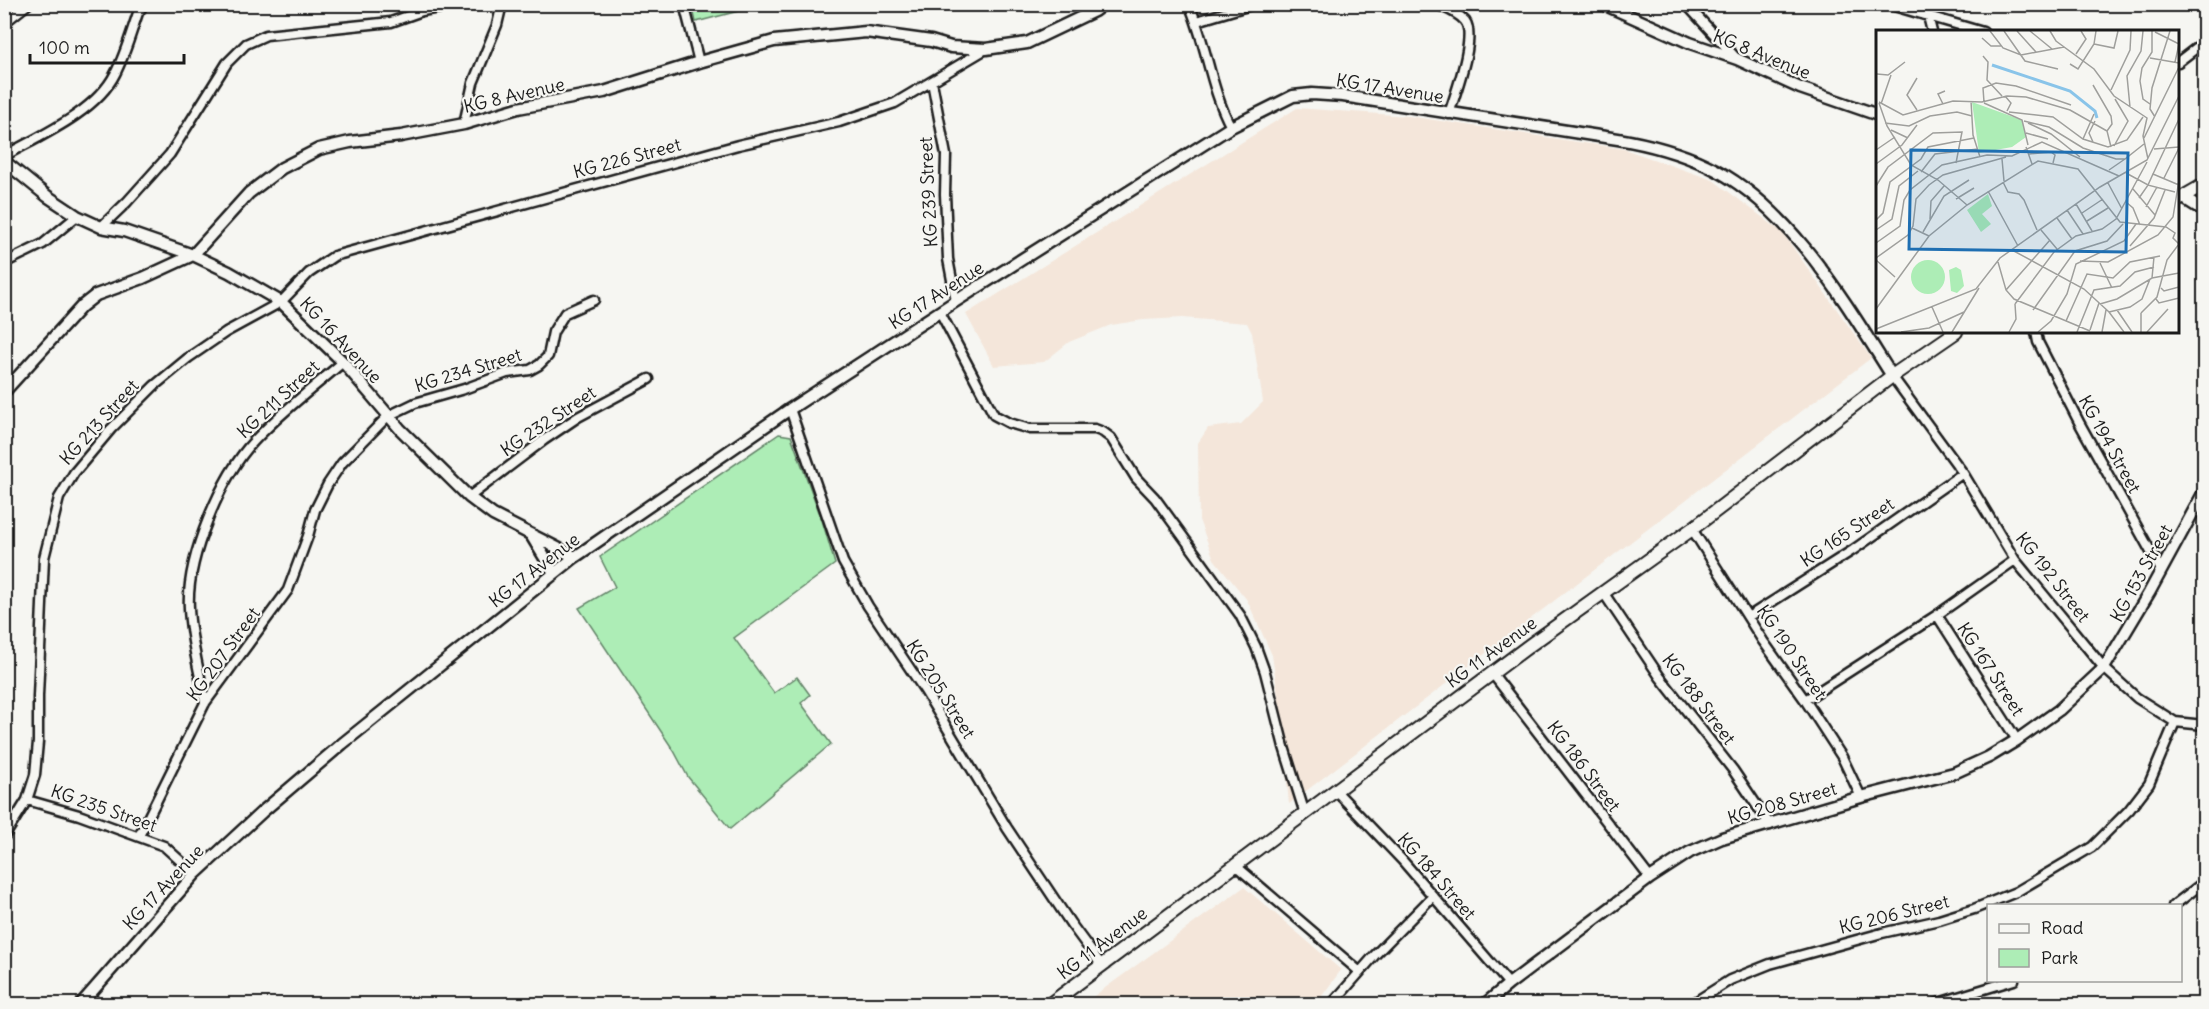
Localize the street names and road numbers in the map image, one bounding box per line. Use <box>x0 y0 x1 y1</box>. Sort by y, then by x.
street label: KG 8 Avenue <box>1710 24 1814 84</box>
street label: KG 17 Avenue <box>1335 68 1445 108</box>
street label: KG 8 Avenue <box>461 72 567 118</box>
street label: KG 226 Street <box>571 133 683 183</box>
street label: KG 239 Street <box>914 136 942 248</box>
street label: KG 17 Avenue <box>884 256 988 334</box>
street label: KG 16 Avenue <box>295 292 387 388</box>
street label: KG 234 Street <box>412 343 524 397</box>
street label: KG 211 Street <box>232 355 324 443</box>
street label: KG 213 Street <box>54 374 144 470</box>
street label: KG 232 Street <box>496 381 600 461</box>
street label: KG 194 Street <box>2074 391 2146 497</box>
street label: KG 165 Street <box>1796 492 1898 572</box>
street label: KG 153 Street <box>2105 520 2177 626</box>
street label: KG 192 Street <box>2011 527 2095 627</box>
street label: KG 17 Avenue <box>484 528 584 612</box>
street label: KG 190 Street <box>1752 600 1832 704</box>
street label: KG 207 Street <box>181 603 265 705</box>
street label: KG 11 Avenue <box>1441 611 1541 693</box>
street label: KG 167 Street <box>1952 618 2030 720</box>
street label: KG 205 Street <box>901 635 981 743</box>
street label: KG 188 Street <box>1657 649 1741 749</box>
street label: KG 186 Street <box>1542 716 1626 816</box>
street label: KG 208 Street <box>1725 776 1839 830</box>
street label: KG 235 Street <box>48 779 160 837</box>
street label: KG 184 Street <box>1393 828 1481 924</box>
street label: KG 17 Avenue <box>118 839 208 935</box>
street label: KG 206 Street <box>1837 889 1951 939</box>
street label: KG 11 Avenue <box>1052 902 1152 984</box>

